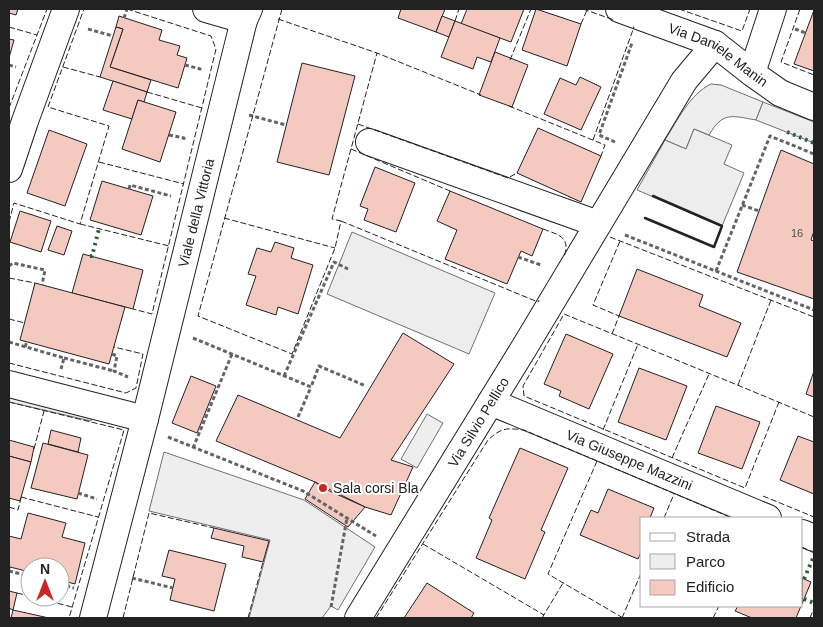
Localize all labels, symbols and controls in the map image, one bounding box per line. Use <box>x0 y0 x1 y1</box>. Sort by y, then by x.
street label: Via Daniele Manin <box>666 20 771 90</box>
street label: Viale della Vittoria <box>175 157 217 269</box>
house number: 16 <box>791 227 803 239</box>
street label: Via Silvio Pellico <box>445 374 512 470</box>
street label: Via Giuseppe Mazzini <box>564 426 695 493</box>
place label: Sala corsi Bla <box>333 480 419 496</box>
marker: Sala corsi Bla <box>317 482 329 494</box>
legend <box>640 517 803 607</box>
text: Strada <box>686 528 731 545</box>
text: Parco <box>686 553 725 570</box>
north arrow <box>20 557 70 607</box>
text: N <box>40 561 50 577</box>
text: Edificio <box>686 578 734 595</box>

